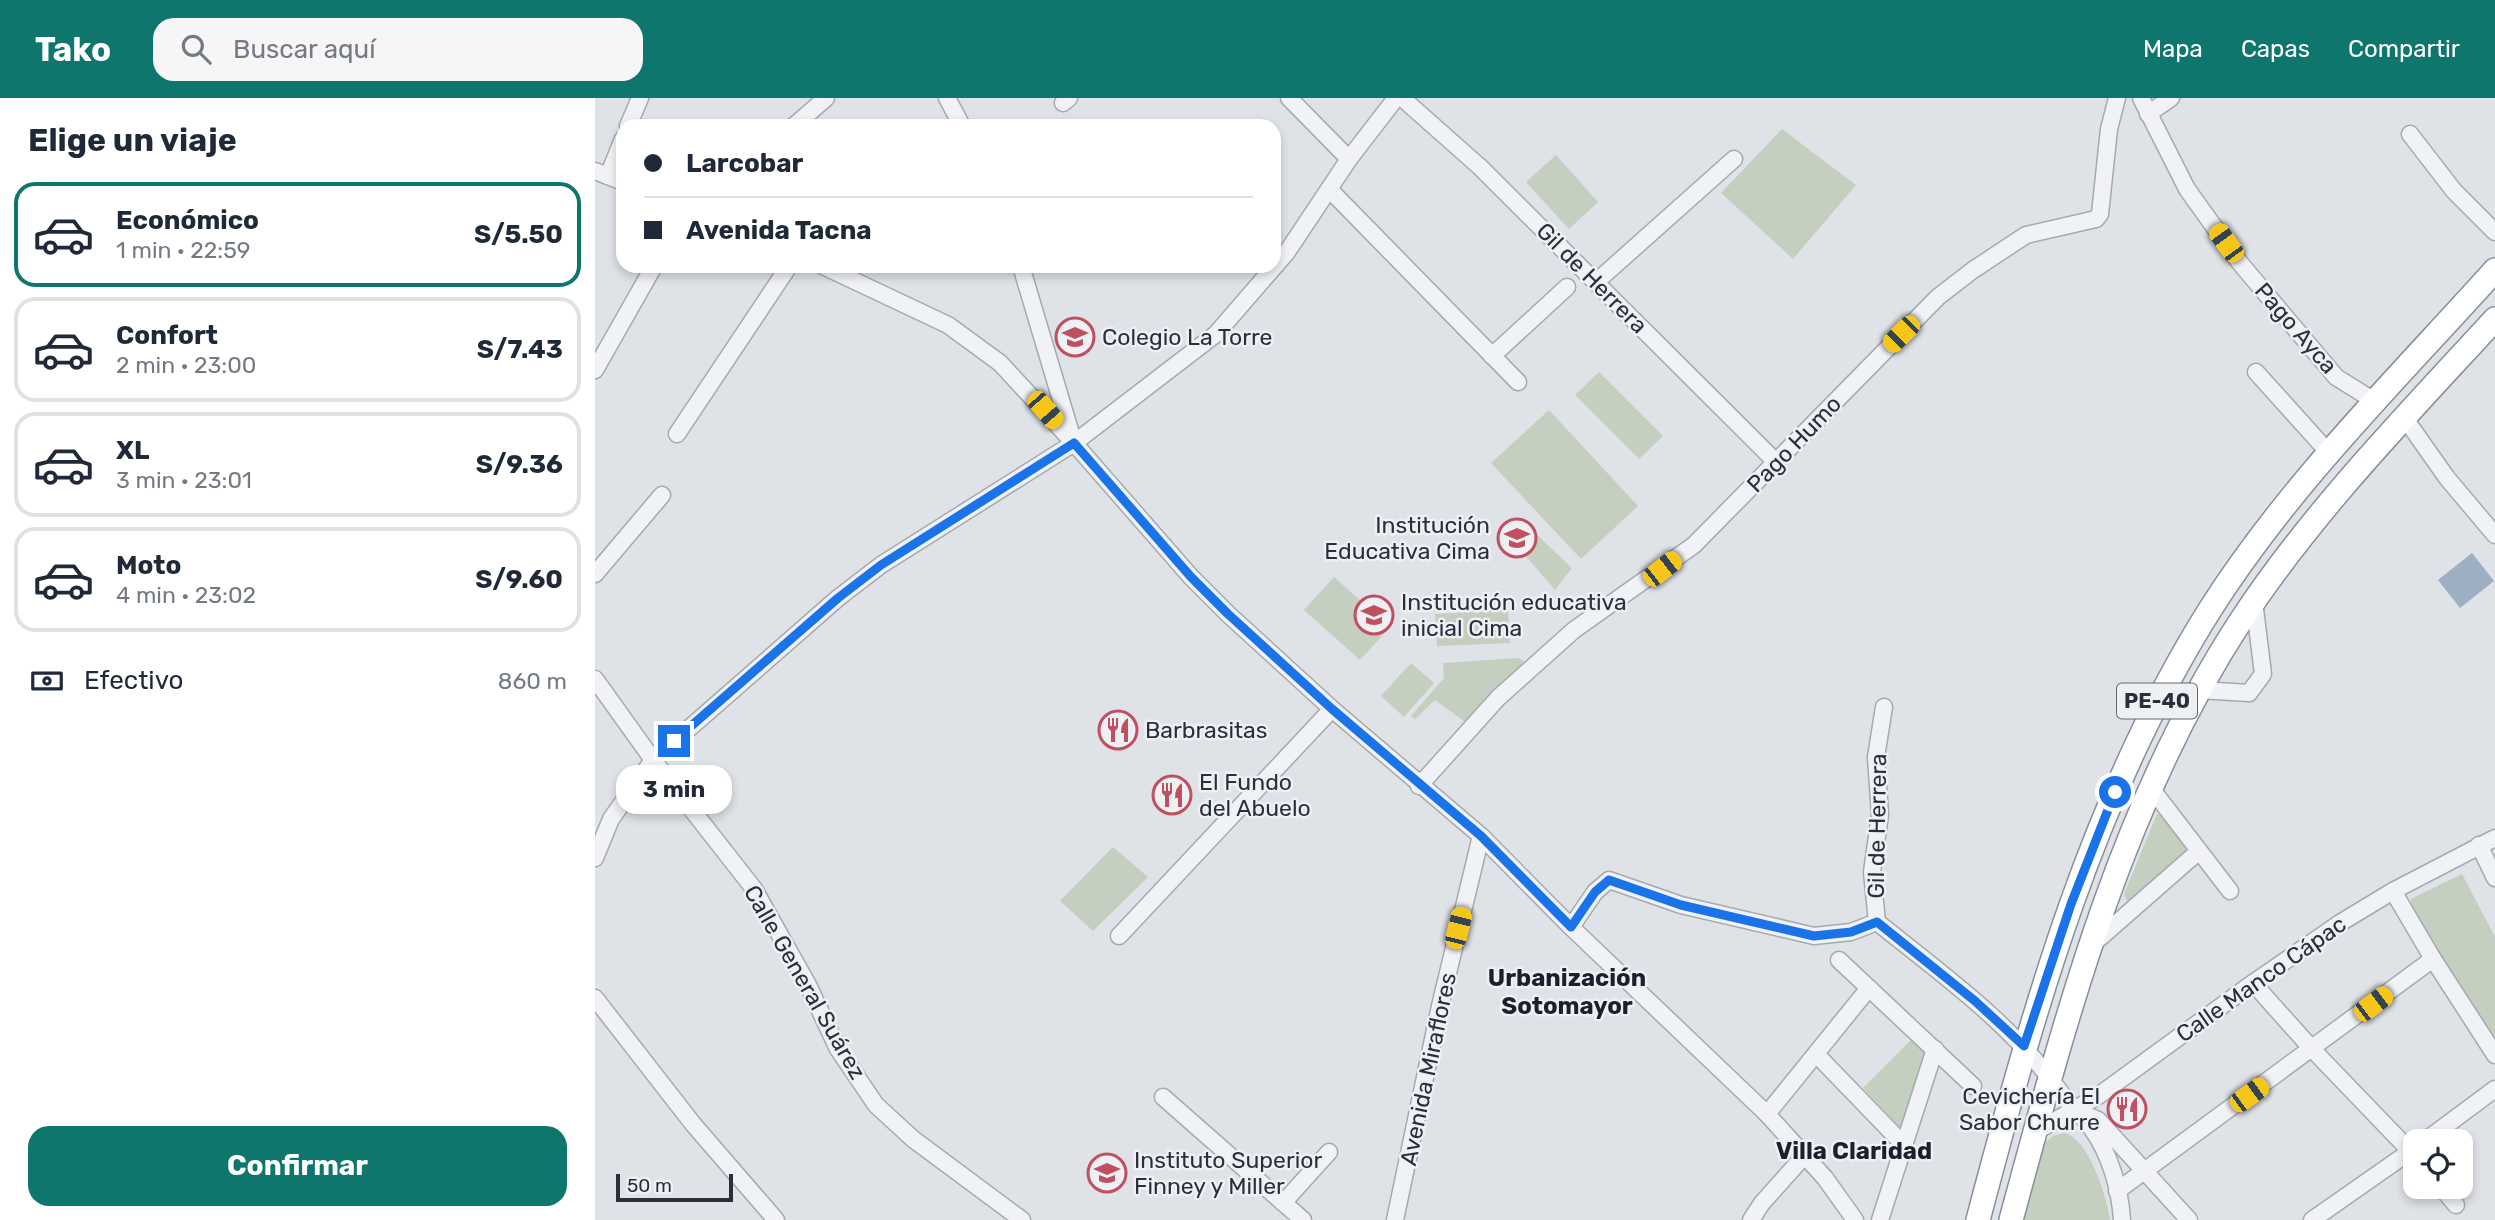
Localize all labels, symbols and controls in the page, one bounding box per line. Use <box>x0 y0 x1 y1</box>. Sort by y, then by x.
search box <box>153 18 643 81</box>
text: Tako <box>35 30 111 69</box>
icon: search <box>177 30 215 68</box>
text: Buscar aquí <box>233 34 376 65</box>
text: Mapa <box>2143 35 2203 63</box>
text: Capas <box>2241 35 2310 63</box>
text: Compartir <box>2348 35 2460 63</box>
text: Elige un viaje <box>28 121 237 159</box>
text: Larcobar <box>686 148 803 179</box>
icon: car <box>32 203 95 266</box>
text: Económico <box>116 205 259 236</box>
text: Avenida Tacna <box>686 215 872 246</box>
street label: Gil de Herrera <box>1531 217 1653 339</box>
text: S/5.50 <box>474 219 563 250</box>
car <box>2206 220 2247 266</box>
text: 1 min · 22:59 <box>116 236 250 264</box>
street label: Pago Ayca <box>2249 277 2343 379</box>
car <box>1879 312 1924 356</box>
school or university icon: Colegio La Torre <box>1054 316 1096 358</box>
icon: car <box>32 318 95 381</box>
text: Confort <box>116 320 218 351</box>
place label: Colegio La Torre <box>1102 323 1272 351</box>
text: S/7.43 <box>477 334 563 365</box>
text: 2 min · 23:00 <box>116 351 256 379</box>
car <box>1024 387 1067 433</box>
street label: Pago Humo <box>1741 390 1847 498</box>
icon: car <box>32 433 95 496</box>
text: XL <box>116 435 149 466</box>
text: S/9.36 <box>476 449 563 480</box>
text: 3 min · 23:01 <box>116 466 252 494</box>
place label: Institución Educativa Cima <box>1324 511 1490 565</box>
school or university icon: Institución Educativa Cima <box>1496 517 1538 559</box>
icon: car <box>32 548 95 611</box>
car <box>1639 548 1686 590</box>
text: Moto <box>116 550 181 581</box>
text: S/9.60 <box>475 564 563 595</box>
text: 4 min · 23:02 <box>116 581 256 609</box>
place label: Institución educativa inicial Cima <box>1401 588 1627 642</box>
school or university icon: Institución educativa inicial Cima <box>1353 594 1395 636</box>
icon: cash <box>28 662 66 700</box>
text: Efectivo <box>84 665 183 696</box>
text: 860 m <box>498 667 567 695</box>
road number: PE-40 <box>2117 684 2197 718</box>
restaurant icon: Barbrasitas <box>1097 709 1139 751</box>
place label: Barbrasitas <box>1145 716 1267 744</box>
route end <box>658 725 690 757</box>
street label: Gil de Herrera <box>1862 753 1892 899</box>
callout: 3 min <box>616 766 732 814</box>
place label: El Fundo del Abuelo <box>1199 768 1311 822</box>
restaurant icon: El Fundo del Abuelo <box>1151 774 1193 816</box>
text: 3 min <box>643 775 705 803</box>
route start <box>2099 776 2131 808</box>
street label: Calle General Suárez <box>738 880 872 1084</box>
car <box>1443 905 1474 951</box>
street label: Calle Manco Cápac <box>2171 910 2351 1048</box>
district label: Urbanización Sotomayor <box>1488 964 1646 1020</box>
street label: Avenida Miraflores <box>1394 970 1462 1168</box>
car <box>2350 983 2397 1025</box>
car <box>2226 1074 2273 1116</box>
place label: Cevichería El Sabor Churre <box>1959 1082 2100 1136</box>
restaurant icon: Cevichería El Sabor Churre <box>2106 1088 2148 1130</box>
button: Confirmar <box>28 1126 567 1206</box>
map controls <box>2403 1129 2473 1199</box>
button: locate <box>2403 1129 2473 1199</box>
district label: Villa Claridad <box>1776 1137 1932 1165</box>
place label: Instituto Superior Finney y Miller <box>1134 1146 1322 1200</box>
school or university icon: Instituto Superior Finney y Miller <box>1086 1152 1128 1194</box>
scale bar <box>616 1171 733 1203</box>
text: 50 m <box>627 1174 672 1197</box>

